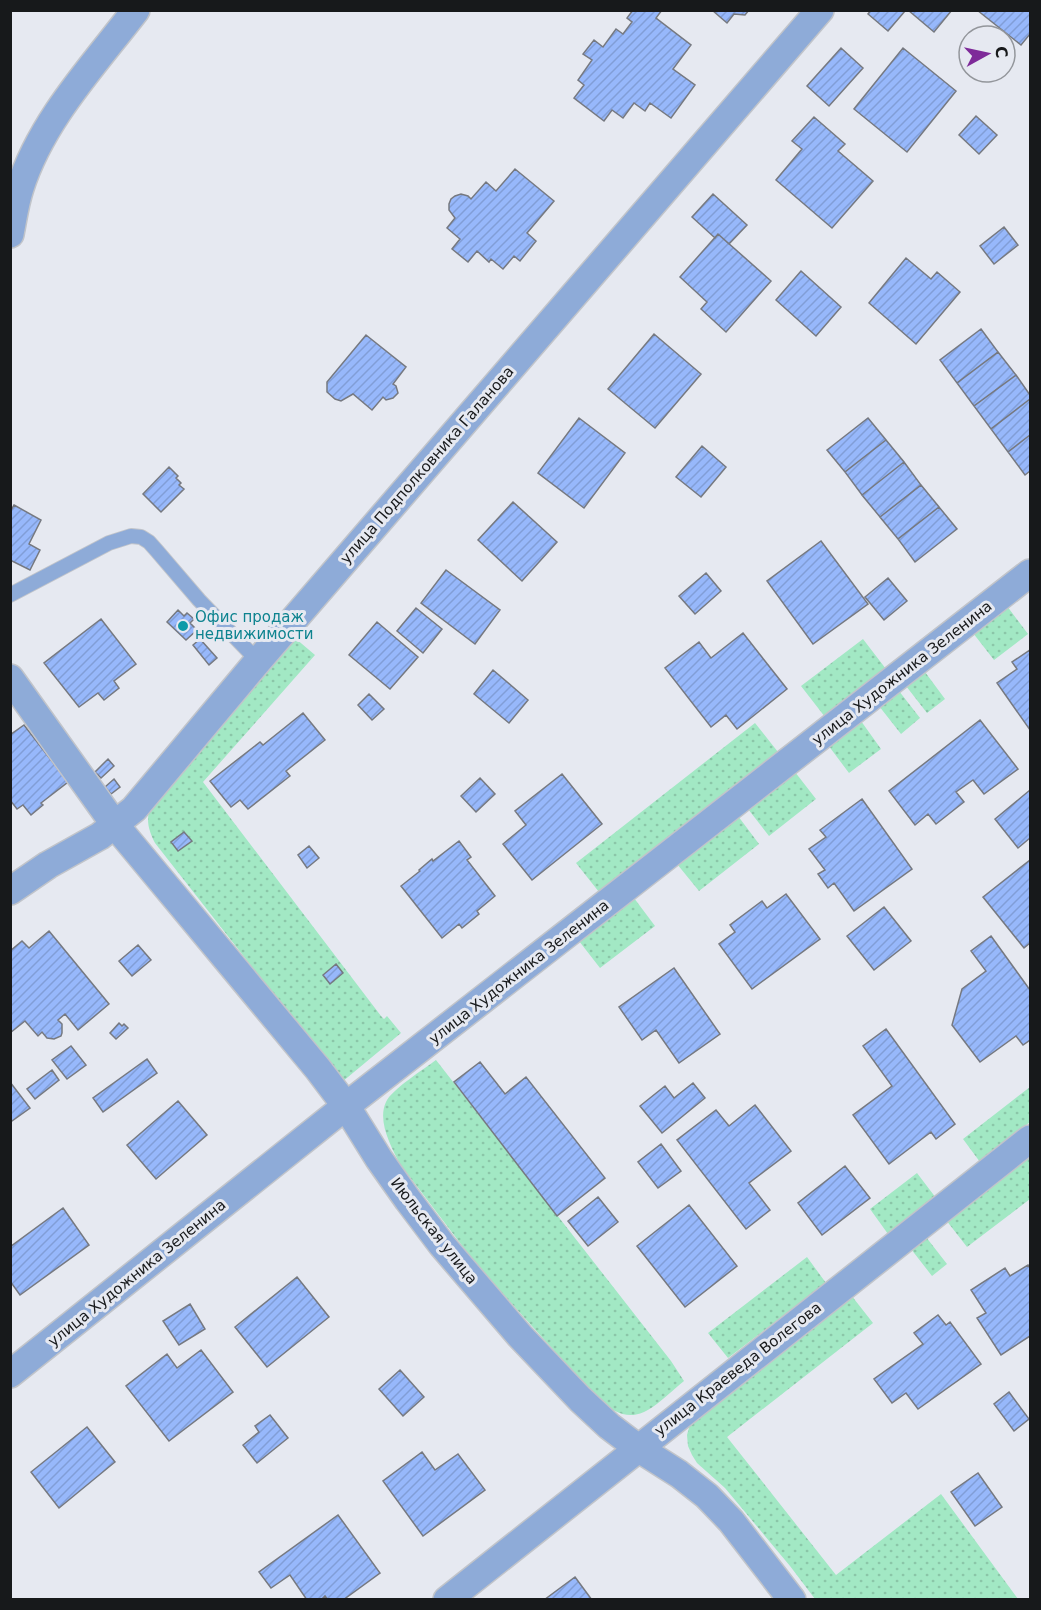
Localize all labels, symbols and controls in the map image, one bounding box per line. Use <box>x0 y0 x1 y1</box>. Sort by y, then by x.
north arrow <box>957 24 1017 84</box>
text: С <box>991 45 1012 59</box>
street label: улица Подполковника Галанова <box>336 363 518 567</box>
street label: улица Художника Зеленина <box>808 597 996 749</box>
place label: Офис продаж недвижимости <box>195 608 313 643</box>
marker: Офис продаж недвижимости <box>176 619 190 633</box>
street label: улица Художника Зеленина <box>425 896 613 1048</box>
street label: Июльская улица <box>387 1174 481 1288</box>
street label: улица Художника Зеленина <box>45 1196 229 1350</box>
street label: улица Краеведа Волегова <box>651 1298 825 1440</box>

